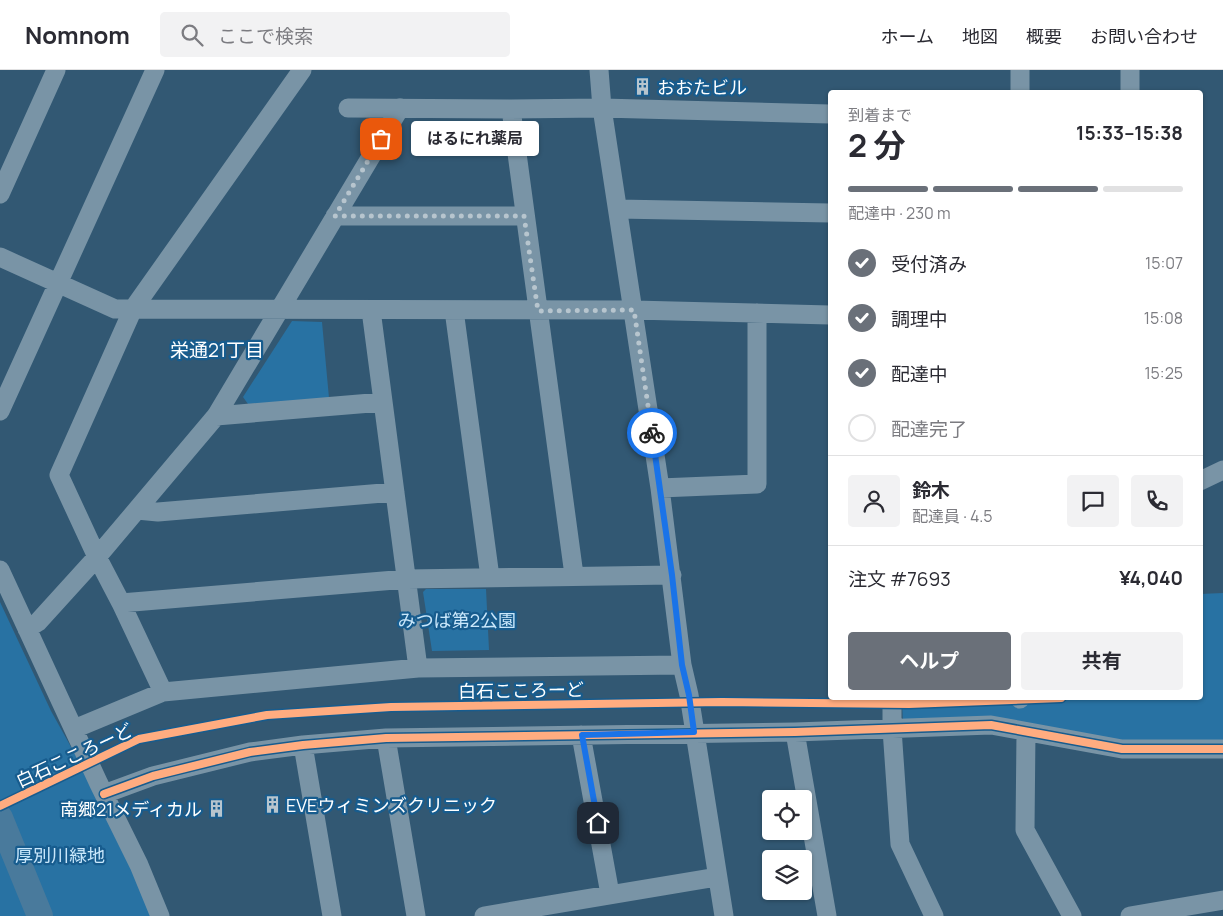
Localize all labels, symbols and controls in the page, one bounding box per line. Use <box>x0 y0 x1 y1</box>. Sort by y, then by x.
search box <box>160 12 510 57</box>
text: Nomnom <box>25 18 130 51</box>
icon: search <box>178 21 206 49</box>
text: ここで検索 <box>218 23 313 49</box>
text: ホーム <box>881 24 934 48</box>
text: 地図 <box>962 24 998 48</box>
text: 概要 <box>1026 24 1062 48</box>
text: お問い合わせ <box>1090 24 1198 48</box>
place label: おおたビル <box>657 75 747 99</box>
building icon: おおたビル <box>633 77 653 97</box>
text: 到着まで <box>848 104 912 126</box>
pin <box>360 118 402 160</box>
text: 15:33–15:38 <box>1076 120 1183 146</box>
callout: はるにれ薬局 <box>411 122 538 156</box>
text: 2 分 <box>848 123 905 167</box>
icon: bag <box>367 125 395 153</box>
text: はるにれ薬局 <box>427 127 523 149</box>
text: 配達中 · 230 m <box>848 202 951 224</box>
icon: check <box>848 249 876 277</box>
text: 受付済み <box>891 251 967 277</box>
text: 15:07 <box>1145 252 1183 274</box>
icon: check <box>848 304 876 332</box>
text: 調理中 <box>891 306 948 332</box>
text: 15:08 <box>1144 307 1183 329</box>
district label: 栄通21丁目 <box>170 337 264 363</box>
icon: check <box>848 359 876 387</box>
text: 配達中 <box>891 361 948 387</box>
text: 15:25 <box>1144 362 1183 384</box>
courier <box>627 408 677 458</box>
text: 配達完了 <box>891 416 967 442</box>
icon: bike <box>638 419 666 447</box>
button: person <box>848 475 900 527</box>
button: chat <box>1067 475 1119 527</box>
button: phone <box>1131 475 1183 527</box>
text: 鈴木 <box>912 477 950 503</box>
text: 配達員 · 4.5 <box>912 505 992 527</box>
text: ¥4,040 <box>1119 565 1183 591</box>
text: 注文 #7693 <box>848 566 951 592</box>
park label: みつば第2公園 <box>398 608 516 632</box>
button: ヘルプ <box>848 632 1011 690</box>
button: 共有 <box>1021 632 1183 690</box>
street label: 白石こころーど <box>458 677 584 703</box>
street label: 白石こころーど <box>12 717 136 793</box>
map controls <box>762 790 812 900</box>
button: locate <box>762 790 812 840</box>
place label: EVEウィミンズクリニック <box>286 793 497 817</box>
building icon: EVEウィミンズクリニック <box>262 795 282 815</box>
place label: 南郷21メディカル <box>60 797 202 821</box>
building icon: 南郷21メディカル <box>206 799 226 819</box>
pin <box>577 802 619 844</box>
icon: home <box>584 809 612 837</box>
park label: 厚別川緑地 <box>15 843 105 867</box>
button: layers <box>762 850 812 900</box>

